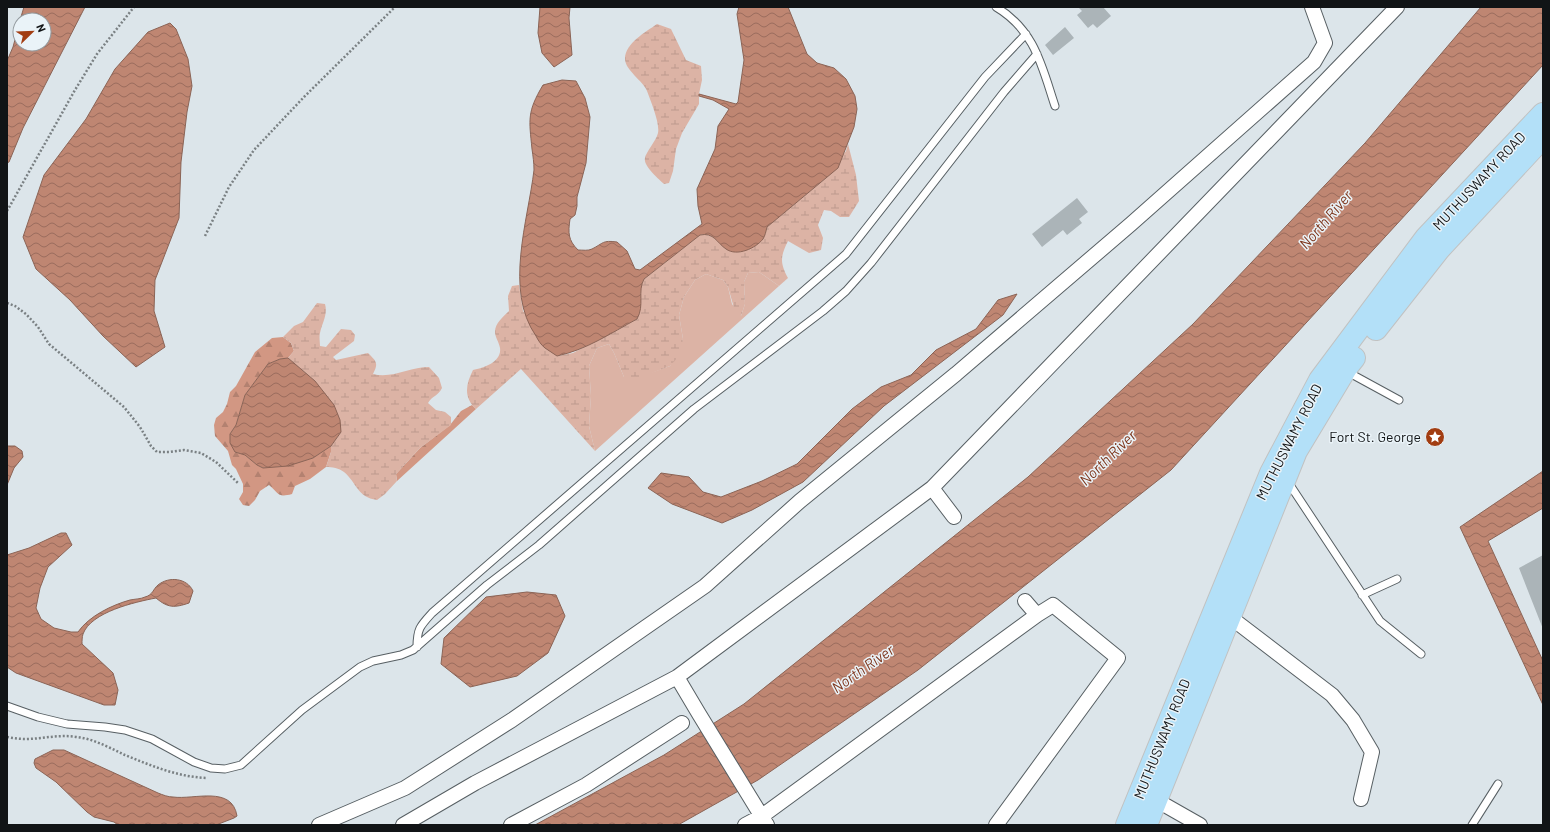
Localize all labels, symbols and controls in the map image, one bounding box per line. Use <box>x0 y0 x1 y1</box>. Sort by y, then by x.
north arrow <box>12 12 52 52</box>
text: N <box>34 22 49 34</box>
street label: MUTHUSWAMY ROAD <box>1429 128 1528 233</box>
water label: North River <box>1295 186 1356 252</box>
street label: MUTHUSWAMY ROAD <box>1252 381 1325 503</box>
water label: North River <box>1075 425 1140 489</box>
place icon: Fort St. George <box>1424 426 1446 448</box>
place label: Fort St. George <box>1329 428 1421 445</box>
water label: North River <box>828 640 898 696</box>
street label: MUTHUSWAMY ROAD <box>1130 676 1193 801</box>

